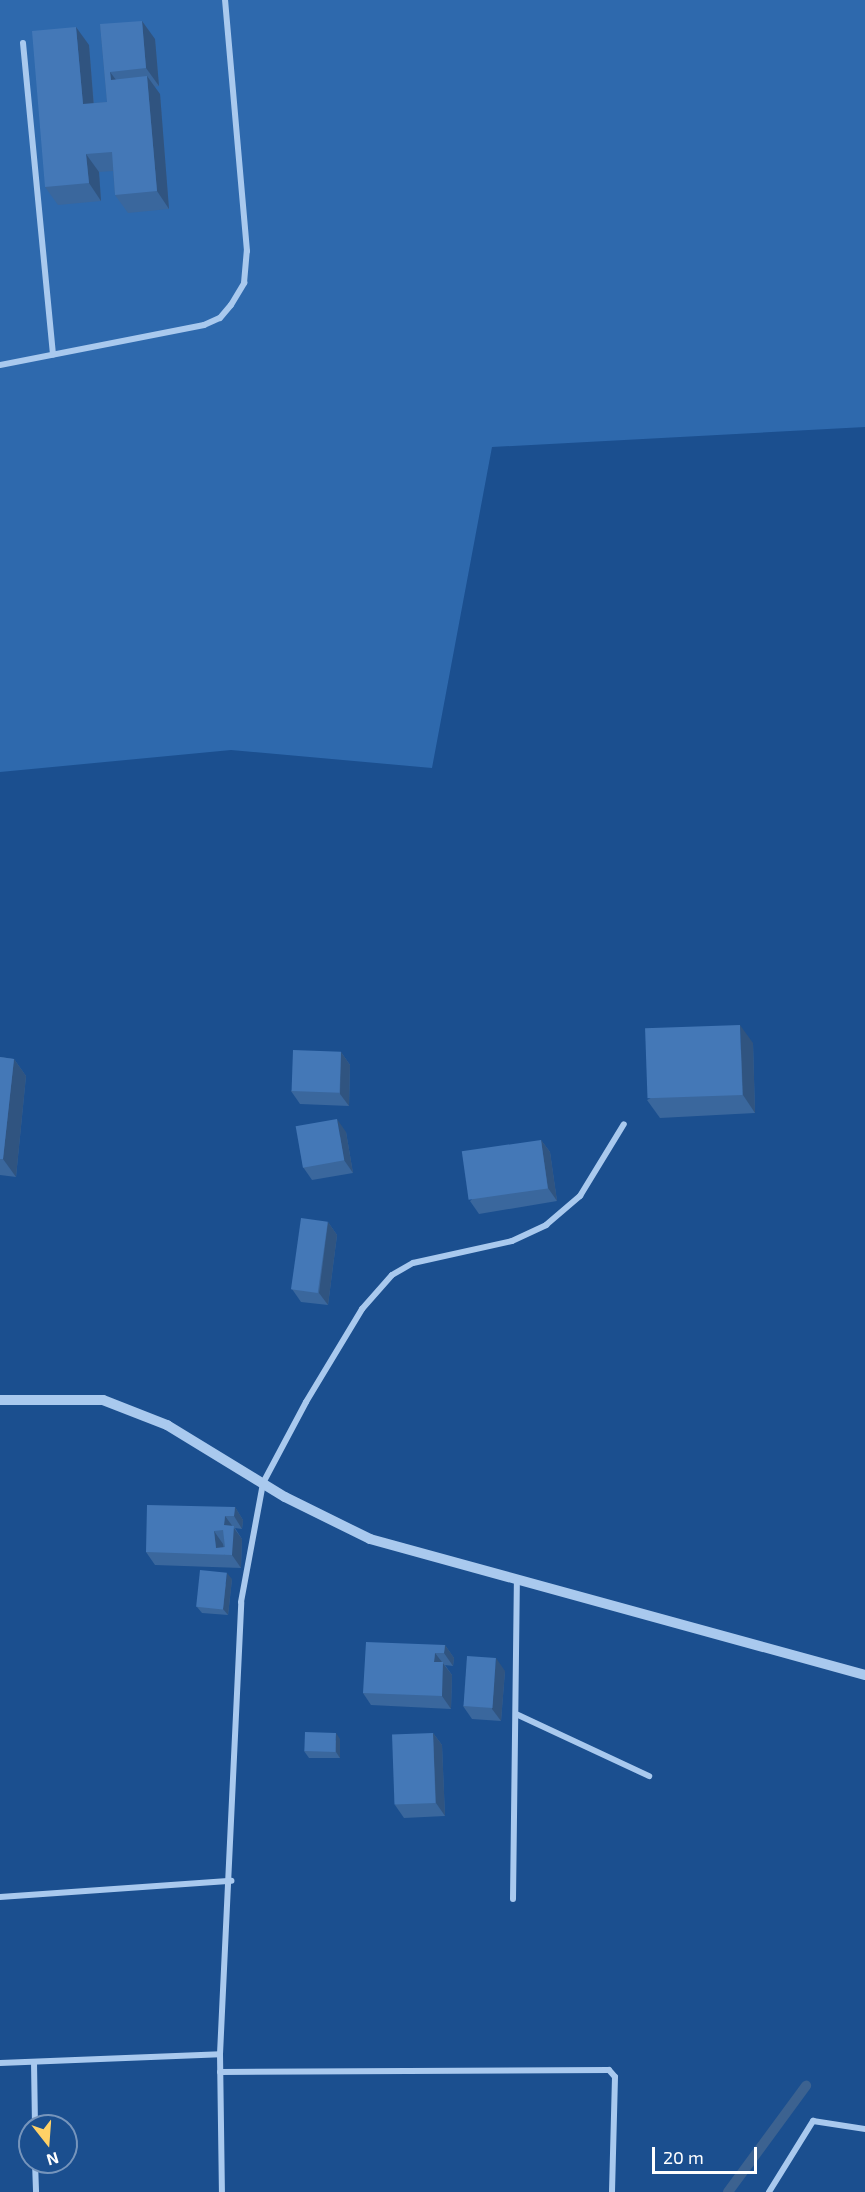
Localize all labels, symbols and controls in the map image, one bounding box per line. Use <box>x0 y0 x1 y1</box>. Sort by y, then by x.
north arrow <box>18 2114 78 2174</box>
scale bar <box>655 2135 760 2173</box>
text: 20 m <box>663 2146 704 2168</box>
text: N <box>45 2149 61 2171</box>

